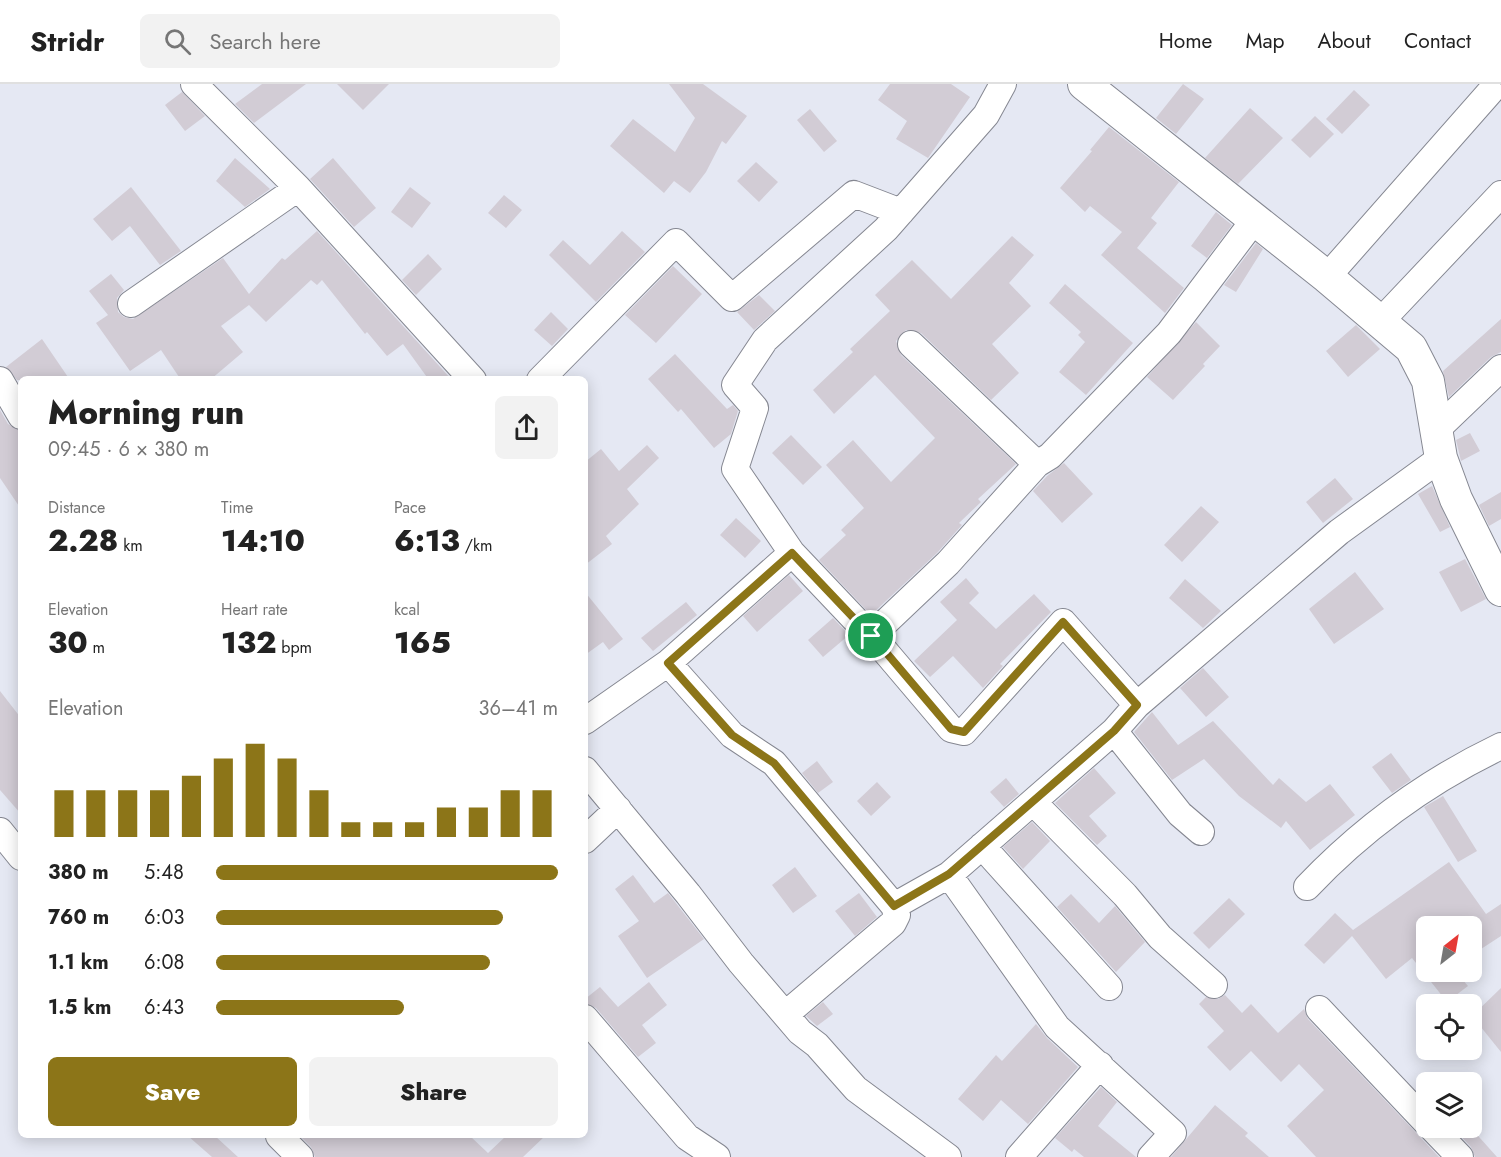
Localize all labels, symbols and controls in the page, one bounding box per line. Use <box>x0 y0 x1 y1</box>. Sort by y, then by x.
search box <box>140 14 560 68</box>
text: Stridr <box>30 21 104 62</box>
icon: search <box>161 25 194 58</box>
text: Search here <box>209 25 321 57</box>
text: Home <box>1159 26 1212 56</box>
text: Map <box>1245 26 1285 56</box>
text: About <box>1318 26 1371 56</box>
text: Contact <box>1404 26 1471 56</box>
text: Morning run <box>48 389 244 436</box>
button: share <box>495 396 558 459</box>
text: 09:45 · 6 × 380 m <box>48 435 209 464</box>
text: Distance <box>48 496 105 519</box>
text: Time <box>221 496 253 519</box>
text: Pace <box>394 496 426 519</box>
text: 2.28 <box>48 519 118 562</box>
text: 14:10 <box>221 519 305 562</box>
text: 6:13 <box>394 519 460 562</box>
text: km <box>118 534 143 557</box>
text: /km <box>460 534 492 557</box>
text: Elevation <box>48 598 108 621</box>
text: Heart rate <box>221 598 288 621</box>
text: kcal <box>394 598 420 621</box>
pin <box>845 610 896 661</box>
icon: arrive <box>854 619 887 652</box>
text: 30 <box>48 621 88 664</box>
text: 132 <box>221 621 277 664</box>
text: 165 <box>394 621 451 664</box>
text: m <box>88 636 105 659</box>
text: bpm <box>277 636 312 659</box>
text: Elevation <box>48 694 123 723</box>
text: 36–41 m <box>479 694 558 723</box>
text: 380 m <box>48 858 109 887</box>
text: 5:48 <box>144 858 184 887</box>
text: 760 m <box>48 903 109 932</box>
text: 6:03 <box>144 903 184 932</box>
north arrow <box>1416 916 1482 982</box>
map controls <box>1416 916 1482 1138</box>
text: 1.1 km <box>48 948 109 977</box>
text: 6:08 <box>144 948 184 977</box>
text: 1.5 km <box>48 993 111 1022</box>
text: 6:43 <box>144 993 184 1022</box>
button: locate <box>1416 994 1482 1060</box>
button: Save <box>48 1057 297 1126</box>
button: Share <box>309 1057 558 1126</box>
button: layers <box>1416 1072 1482 1138</box>

